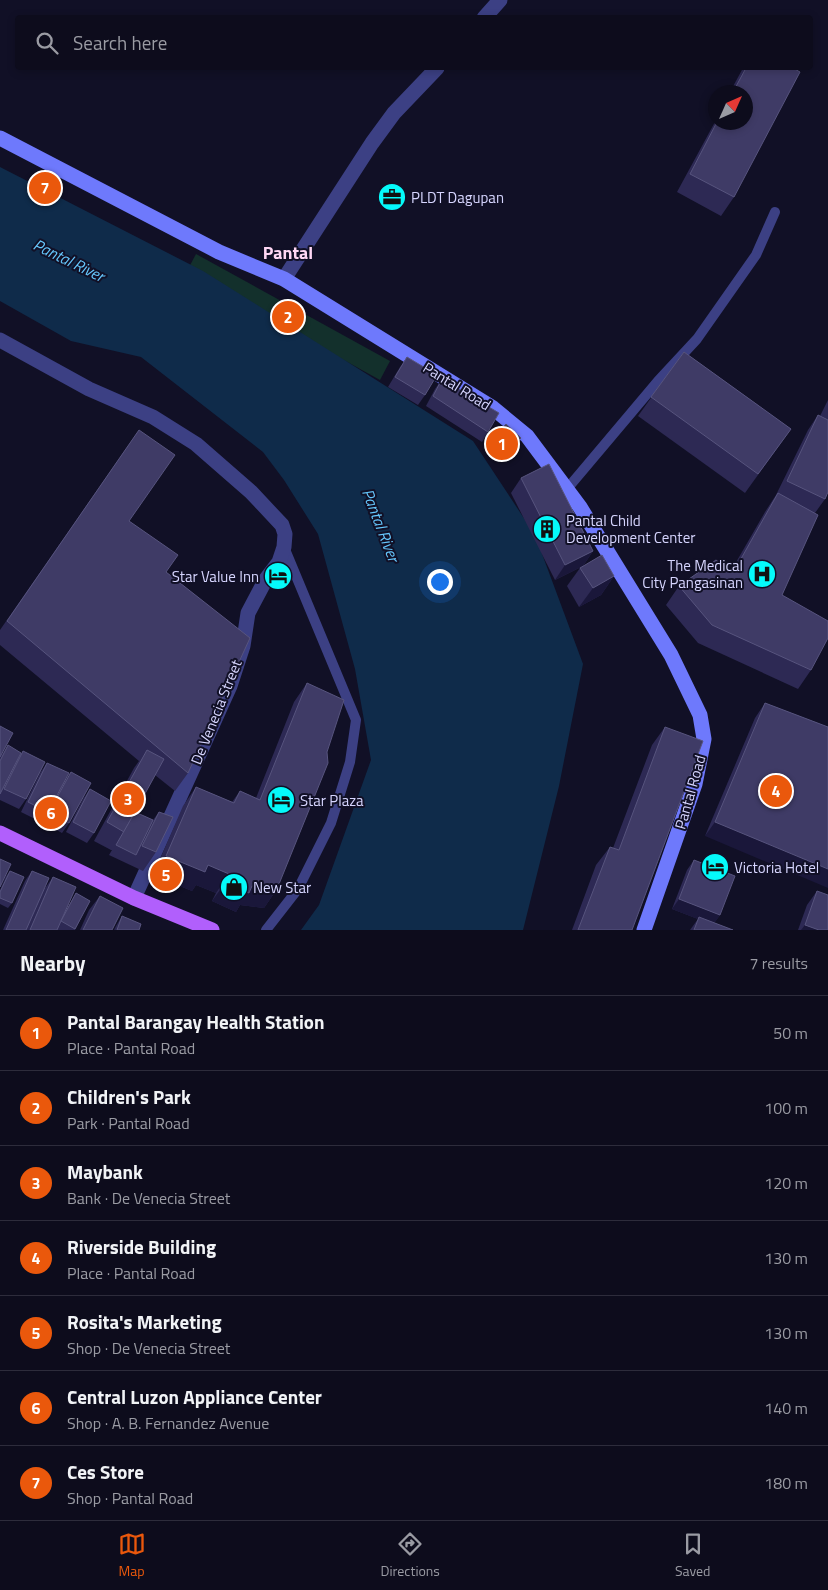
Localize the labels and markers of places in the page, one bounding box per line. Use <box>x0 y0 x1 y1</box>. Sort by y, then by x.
pin: 7 <box>29 169 61 207</box>
office icon: PLDT Dagupan <box>377 182 407 212</box>
place label: PLDT Dagupan <box>411 186 504 209</box>
pin: 2 <box>272 298 304 336</box>
pin: 1 <box>486 425 518 463</box>
place label: Pantal Child Development Center <box>566 509 695 549</box>
building icon: Pantal Child Development Center <box>532 514 562 544</box>
place label: The Medical City Pangasinan <box>642 554 743 594</box>
hospital icon: The Medical City Pangasinan <box>747 559 777 589</box>
hotel icon: Star Value Inn <box>263 561 293 591</box>
place label: Star Value Inn <box>172 565 259 588</box>
pin: 4 <box>760 772 792 810</box>
pin: 3 <box>112 780 144 818</box>
hotel icon: Star Plaza <box>266 785 296 815</box>
place label: Star Plaza <box>300 789 364 812</box>
pin: 6 <box>35 794 67 832</box>
hotel icon: Victoria Hotel <box>700 852 730 882</box>
pin: 5 <box>150 856 182 894</box>
place label: Victoria Hotel <box>734 856 819 879</box>
shop icon: New Star <box>219 872 249 902</box>
place label: New Star <box>253 876 311 899</box>

